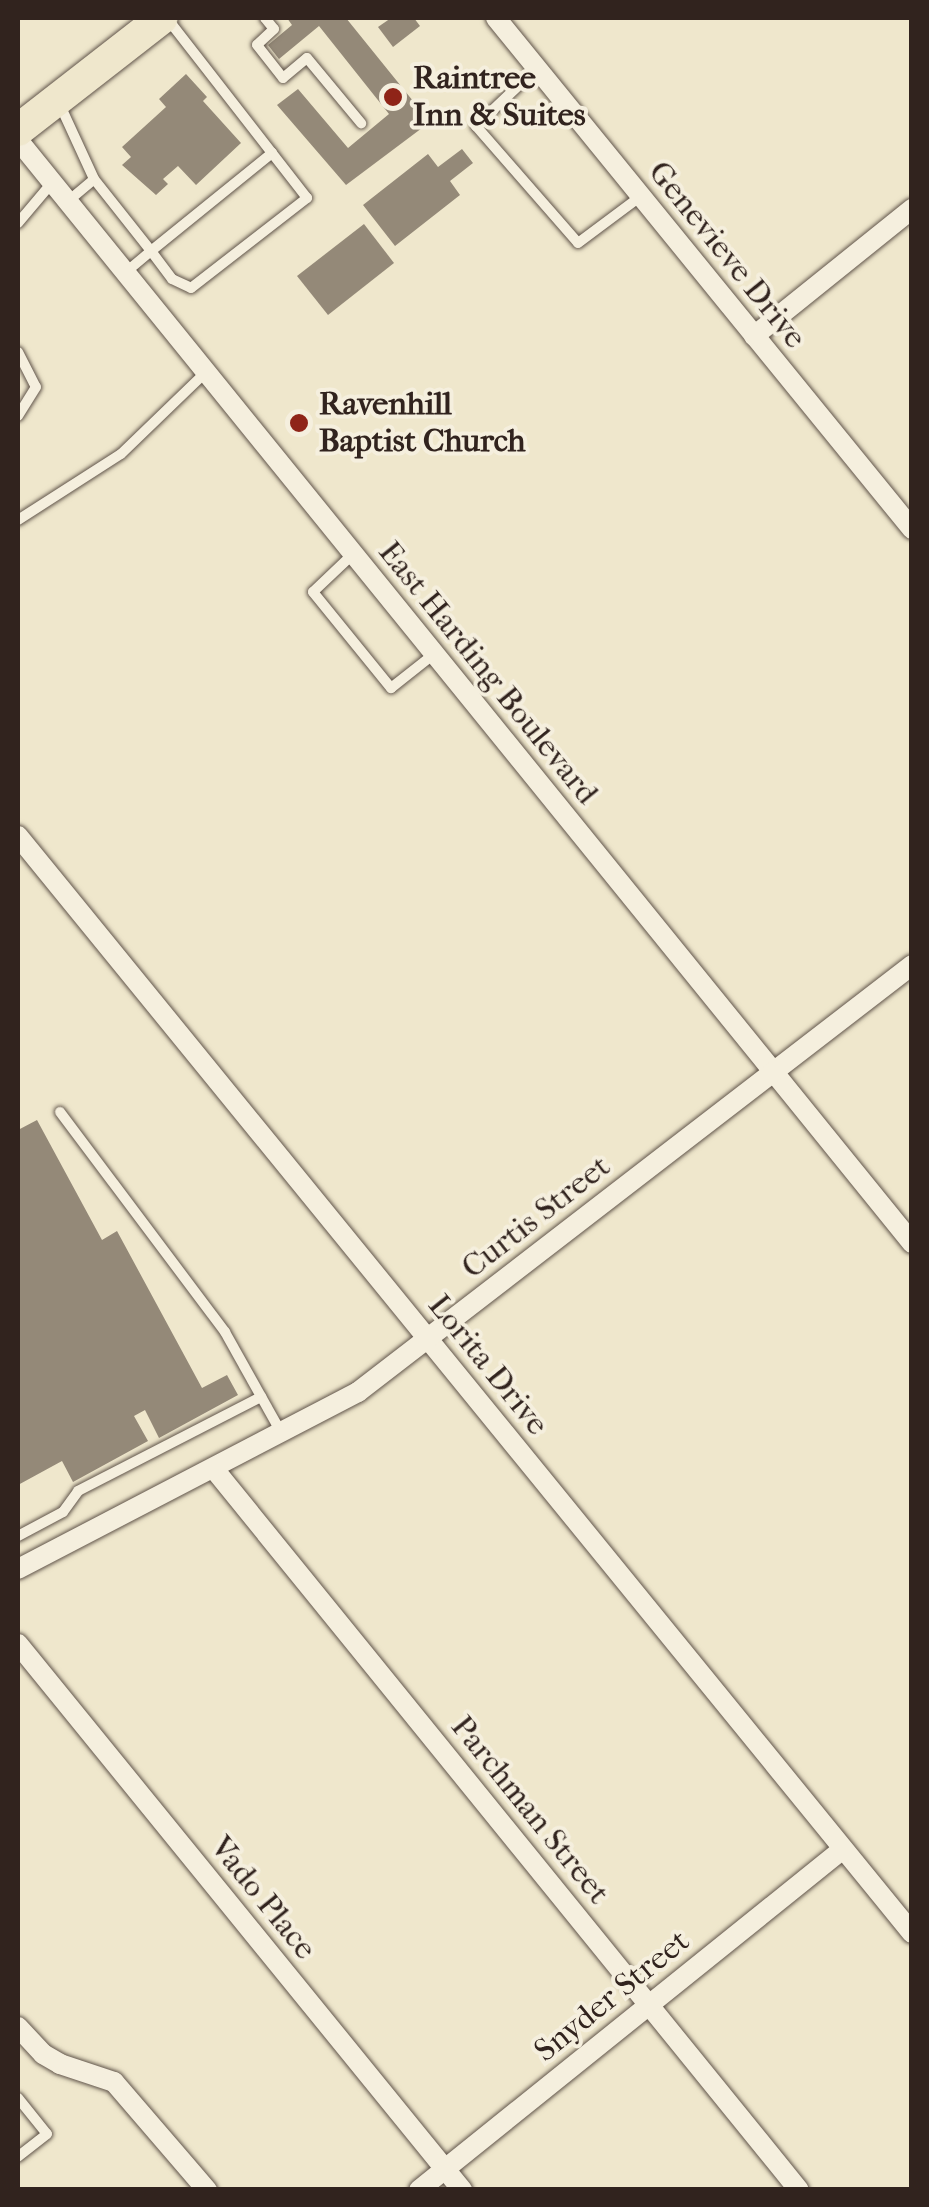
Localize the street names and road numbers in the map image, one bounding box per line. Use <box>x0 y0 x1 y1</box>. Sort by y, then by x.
street label: Genevieve Drive <box>640 154 814 356</box>
street label: East Harding Boulevard <box>370 534 606 812</box>
street label: Curtis Street <box>454 1147 618 1287</box>
street label: Lorita Drive <box>420 1287 556 1443</box>
street label: Parchman Street <box>443 1708 617 1912</box>
street label: Vado Place <box>202 1829 324 1967</box>
street label: Snyder Street <box>527 1922 697 2070</box>

